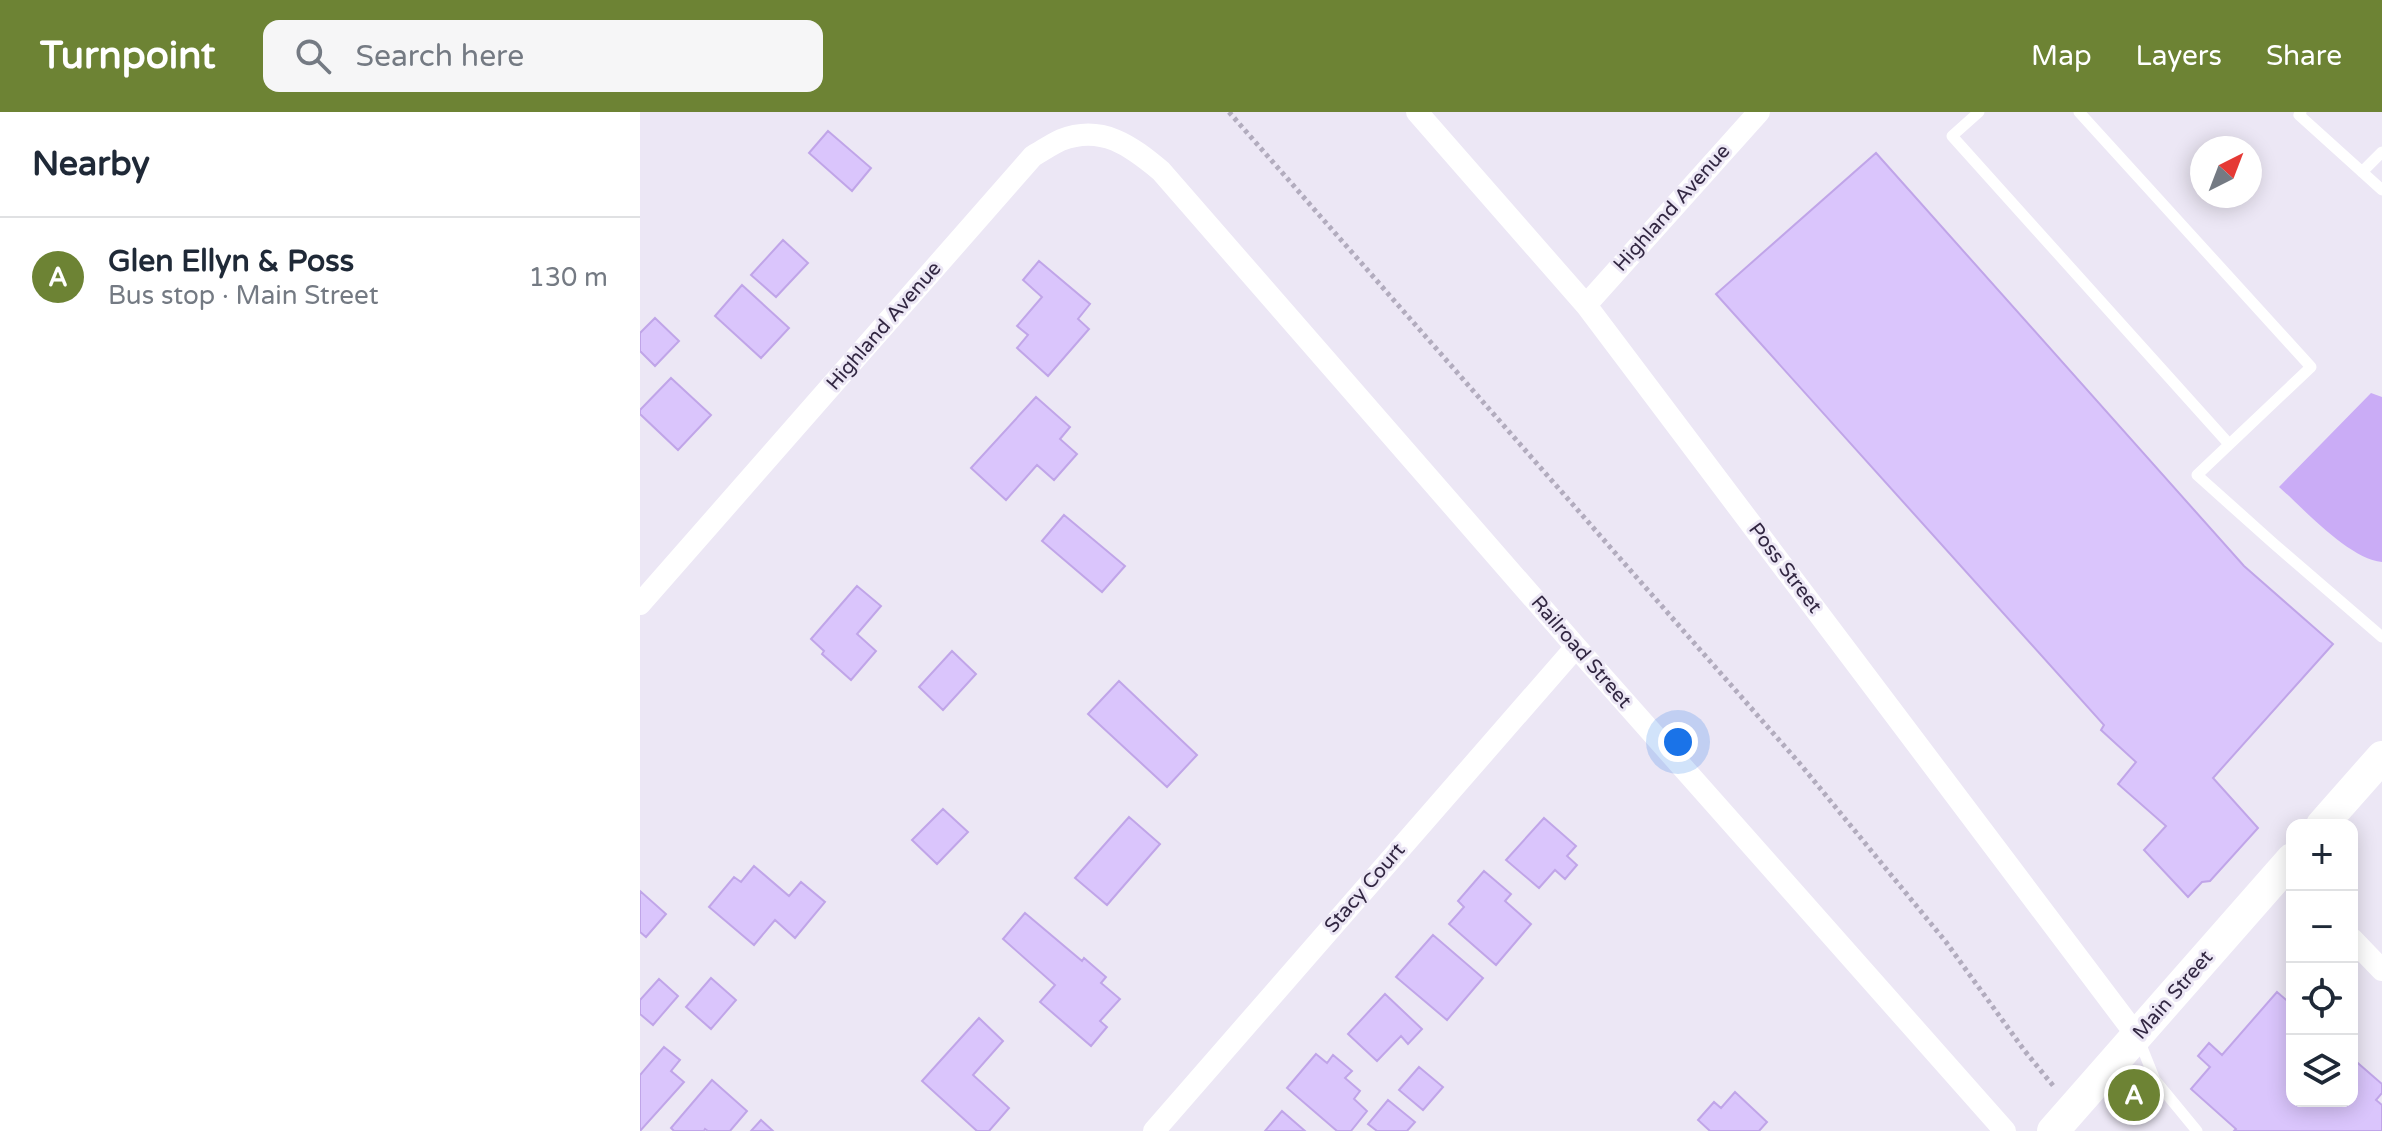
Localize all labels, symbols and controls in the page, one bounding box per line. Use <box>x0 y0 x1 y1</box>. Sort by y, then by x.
search box <box>263 20 823 92</box>
text: Turnpoint <box>40 33 215 79</box>
icon: search <box>291 34 335 78</box>
text: Search here <box>355 38 524 75</box>
text: Map <box>2031 39 2092 73</box>
text: Layers <box>2136 39 2222 73</box>
text: Share <box>2266 39 2342 73</box>
north arrow <box>2190 136 2262 208</box>
street label: Highland Avenue <box>1609 140 1735 276</box>
text: Nearby <box>32 144 150 185</box>
text: Glen Ellyn & Poss <box>108 243 354 280</box>
street label: Highland Avenue <box>822 257 946 395</box>
text: A <box>48 262 68 293</box>
text: 130 m <box>528 262 608 293</box>
text: Bus stop · Main Street <box>108 280 379 311</box>
street label: Poss Street <box>1743 518 1827 618</box>
street label: Railroad Street <box>1526 591 1637 713</box>
your location <box>1658 722 1698 762</box>
map controls <box>2286 819 2358 1107</box>
button: + <box>2286 819 2358 891</box>
street label: Stacy Court <box>1320 838 1411 938</box>
button: − <box>2286 891 2358 963</box>
street label: Main Street <box>2128 945 2218 1044</box>
button: locate <box>2286 963 2358 1035</box>
button: layers <box>2286 1035 2358 1107</box>
pin: A <box>2108 1065 2160 1125</box>

